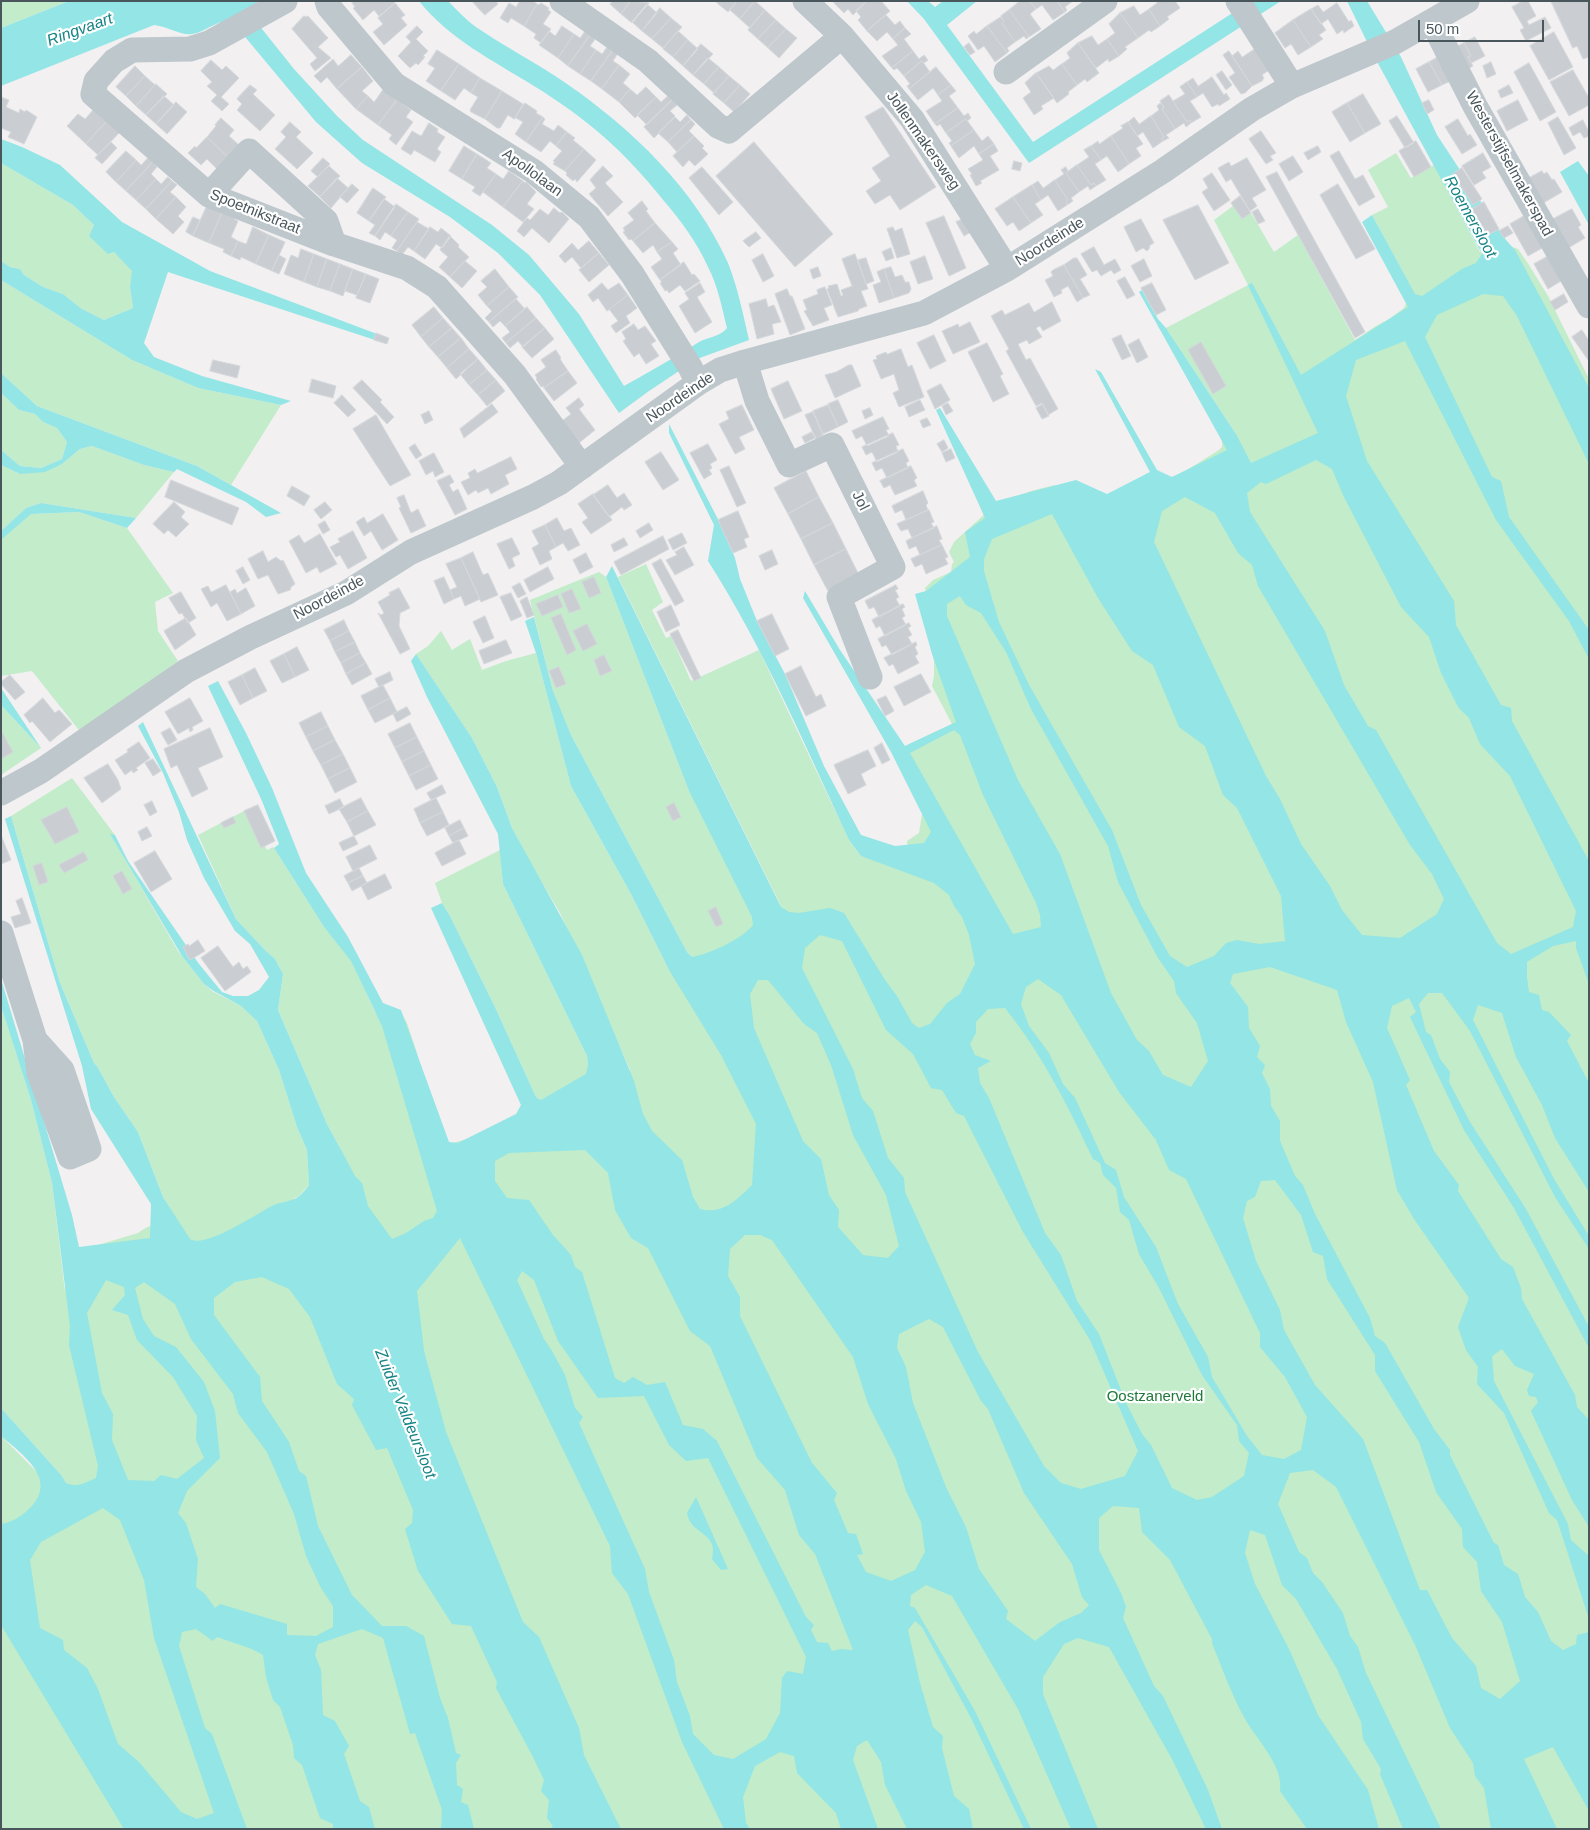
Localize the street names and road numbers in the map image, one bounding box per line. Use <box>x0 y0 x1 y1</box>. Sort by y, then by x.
street label: Jollenmakersweg <box>882 88 964 194</box>
street label: Westerstijfselmakerspad <box>1462 88 1556 240</box>
street label: Apollolaan <box>498 145 566 201</box>
street label: Spoetnikstraat <box>207 186 303 238</box>
street label: Noordeinde <box>1012 214 1088 270</box>
street label: Noordeinde <box>643 369 717 427</box>
street label: Jol <box>848 488 872 514</box>
street label: Noordeinde <box>291 572 367 624</box>

